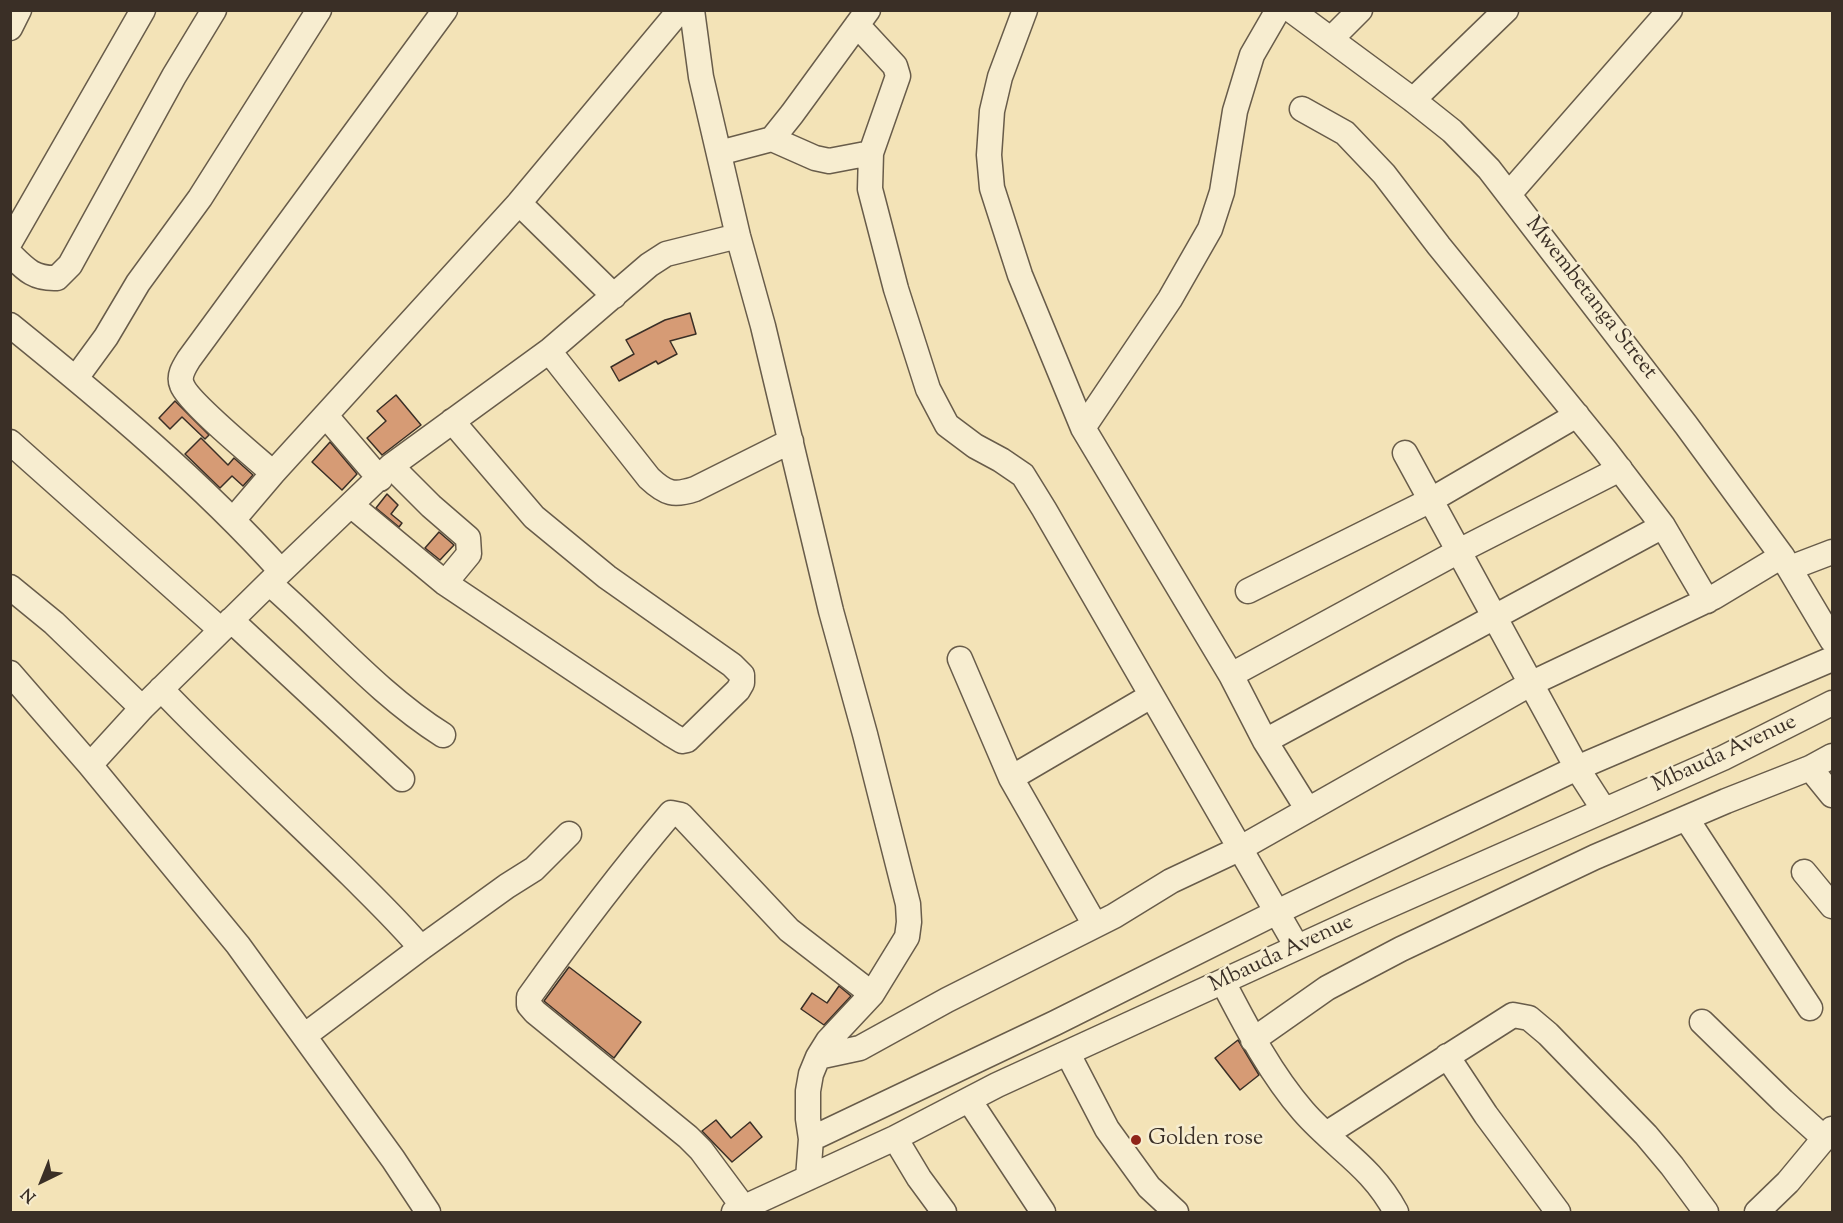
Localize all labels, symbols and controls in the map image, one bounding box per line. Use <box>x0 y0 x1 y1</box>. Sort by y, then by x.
street label: Mwembetanga Street <box>1518 212 1662 386</box>
street label: Mbauda Avenue <box>1649 710 1801 800</box>
street label: Mbauda Avenue <box>1206 910 1358 1000</box>
place label: Golden rose <box>1148 1127 1263 1153</box>
marker: Golden rose <box>1129 1133 1143 1147</box>
north arrow <box>12 1151 72 1211</box>
text: N <box>17 1182 42 1207</box>

